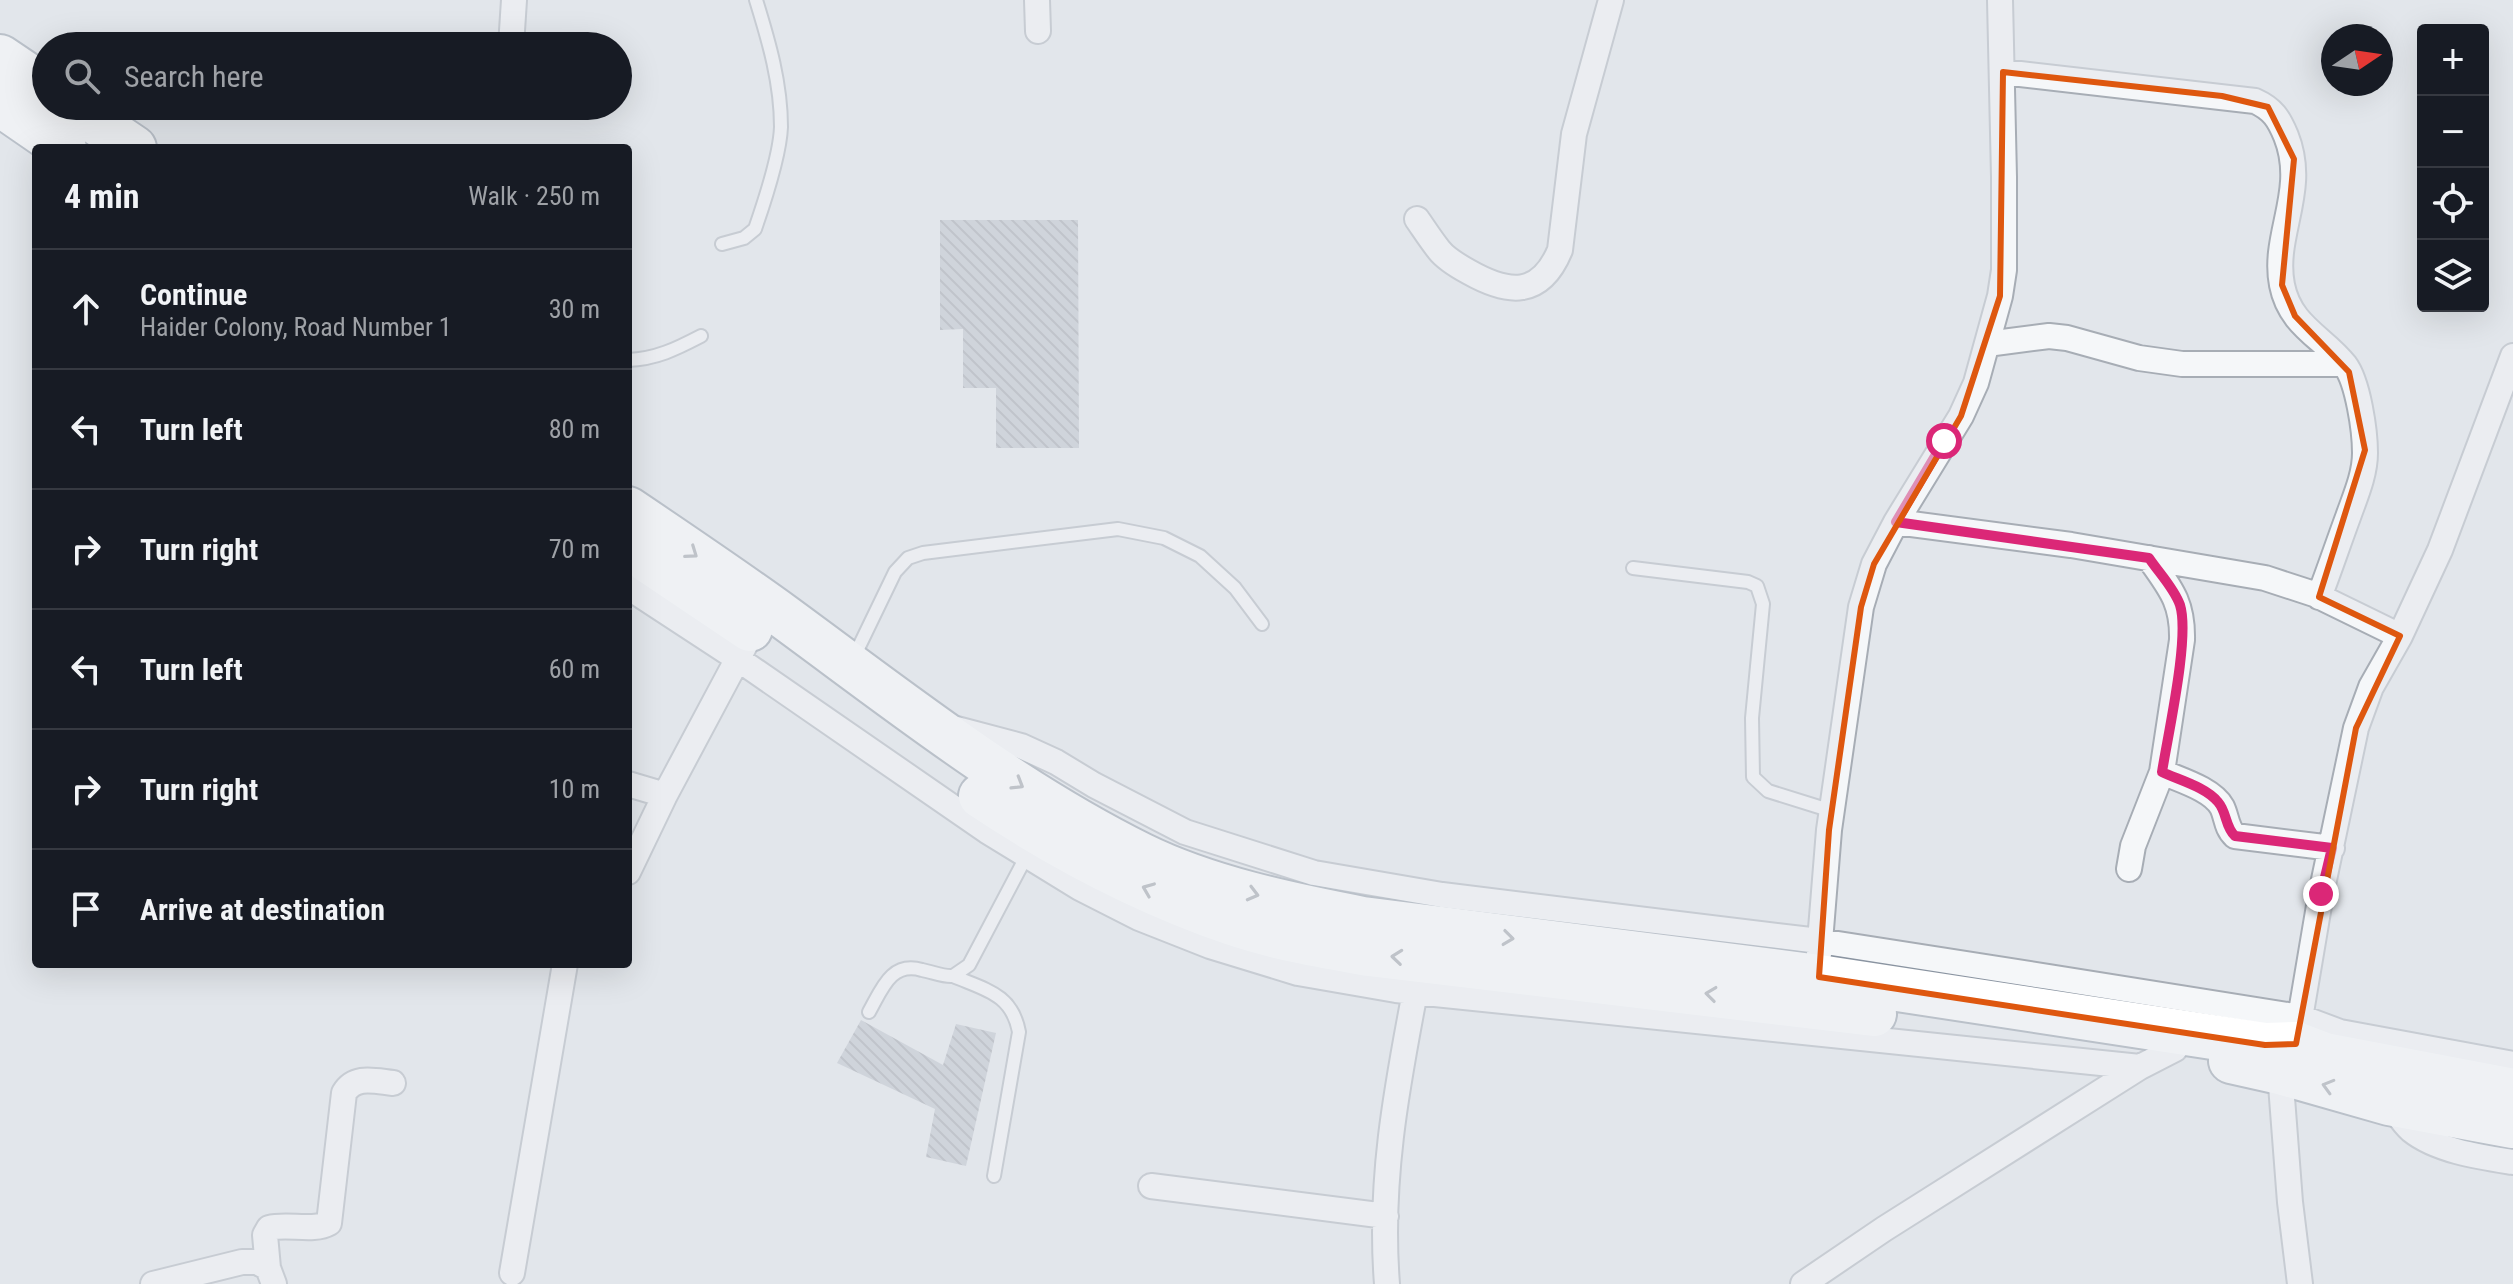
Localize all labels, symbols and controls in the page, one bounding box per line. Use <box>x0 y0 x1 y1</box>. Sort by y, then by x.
north arrow <box>2321 24 2393 96</box>
map controls <box>2417 24 2489 312</box>
button: + <box>2417 24 2489 96</box>
search box <box>32 32 632 120</box>
icon: search <box>60 54 104 98</box>
text: Search here <box>124 59 264 94</box>
button: − <box>2417 96 2489 168</box>
button: locate <box>2417 168 2489 240</box>
text: 4 min <box>64 176 140 216</box>
text: Walk · 250 m <box>468 181 600 211</box>
button: layers <box>2417 240 2489 312</box>
text: Continue <box>140 277 247 312</box>
icon: ahead <box>64 287 108 331</box>
text: 30 m <box>549 294 600 324</box>
text: Haider Colony, Road Number 1 <box>140 312 452 342</box>
icon: left <box>64 407 108 451</box>
text: Turn left <box>140 412 243 447</box>
text: 80 m <box>549 414 600 444</box>
route start <box>1926 423 1962 459</box>
icon: right <box>64 527 108 571</box>
text: Turn right <box>140 532 258 567</box>
text: 70 m <box>549 534 600 564</box>
one-way arrow <box>684 543 698 558</box>
icon: left <box>64 647 108 691</box>
text: Turn left <box>140 652 243 687</box>
text: 60 m <box>549 654 600 684</box>
icon: right <box>64 767 108 811</box>
text: Turn right <box>140 772 258 807</box>
text: 10 m <box>549 774 600 804</box>
one-way arrow <box>1009 775 1024 790</box>
route end <box>2303 876 2339 912</box>
one-way arrow <box>1142 883 1156 899</box>
one-way arrow <box>1245 884 1259 901</box>
icon: arrive <box>64 887 108 931</box>
text: Arrive at destination <box>140 892 385 927</box>
one-way arrow <box>1502 930 1515 947</box>
one-way arrow <box>1390 949 1404 966</box>
one-way arrow <box>1704 986 1718 1003</box>
one-way arrow <box>2321 1078 2335 1095</box>

